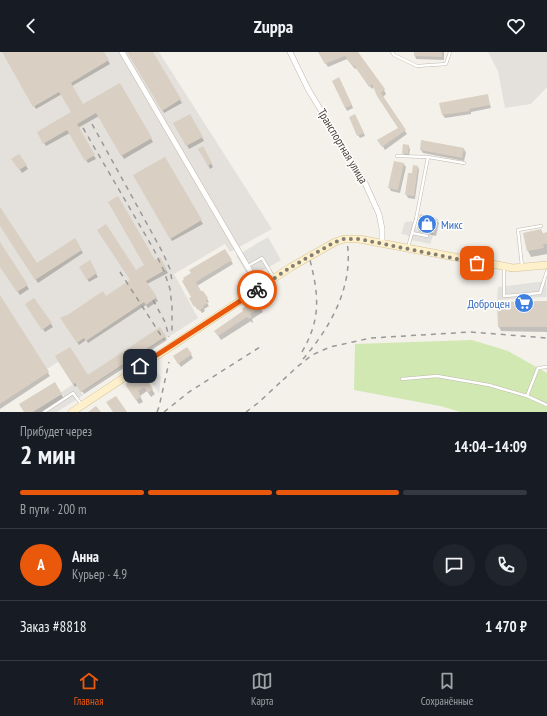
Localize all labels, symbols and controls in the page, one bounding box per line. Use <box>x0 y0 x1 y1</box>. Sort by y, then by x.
icon: back <box>20 15 42 37</box>
text: Zuppa <box>254 15 293 38</box>
icon: heart <box>505 15 527 37</box>
street label: Транспортная улица <box>315 106 371 186</box>
shop icon: Микс <box>416 213 438 235</box>
place label: Микс <box>441 217 463 232</box>
pin <box>460 246 494 280</box>
icon: bag <box>466 252 488 274</box>
courier <box>237 270 277 310</box>
icon: bike <box>246 279 268 301</box>
supermarket icon: Доброцен <box>513 292 535 314</box>
place label: Доброцен <box>467 296 510 311</box>
pin <box>123 349 157 383</box>
icon: home <box>129 355 151 377</box>
text: Прибудет через <box>20 423 92 440</box>
text: 14:04–14:09 <box>454 437 527 456</box>
text: 2 мин <box>20 438 75 471</box>
text: В пути · 200 m <box>20 501 86 518</box>
button: chat <box>433 544 475 586</box>
button: phone <box>485 544 527 586</box>
text: Анна <box>72 547 99 566</box>
text: А <box>37 555 45 574</box>
text: Курьер · 4.9 <box>72 566 127 583</box>
text: Заказ #8818 <box>20 617 87 636</box>
text: 1 470 ₽ <box>485 617 527 636</box>
tab: Главная <box>74 670 103 708</box>
tab: Карта <box>251 670 273 708</box>
tab: Сохранённые <box>421 670 473 708</box>

